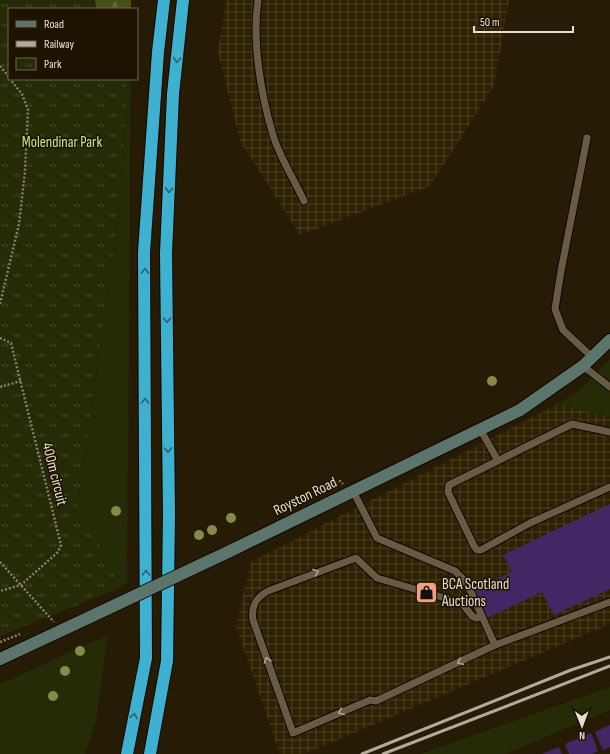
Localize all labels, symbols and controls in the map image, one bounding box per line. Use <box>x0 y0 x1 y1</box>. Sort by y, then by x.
legend <box>8 8 138 80</box>
scale bar <box>474 8 573 34</box>
text: 50 m <box>480 15 500 30</box>
text: Road <box>44 17 64 32</box>
text: Railway <box>44 37 75 52</box>
text: Park <box>44 57 62 72</box>
one-way arrow <box>173 57 182 63</box>
park label: Molendinar Park <box>22 133 102 152</box>
one-way arrow <box>164 187 173 193</box>
one-way arrow <box>141 268 149 274</box>
one-way arrow <box>163 317 171 323</box>
one-way arrow <box>141 398 149 404</box>
street label: 400m circuit <box>38 441 72 508</box>
one-way arrow <box>164 447 172 453</box>
street label: Royston Road <box>270 473 340 520</box>
one-way arrow <box>313 569 320 577</box>
one-way arrow <box>142 570 150 576</box>
place label: BCA Scotland Auctions <box>441 575 509 611</box>
shop icon: BCA Scotland Auctions <box>414 580 440 606</box>
one-way arrow <box>263 656 272 663</box>
one-way arrow <box>457 657 464 665</box>
north arrow <box>562 706 602 746</box>
one-way arrow <box>338 707 346 715</box>
one-way arrow <box>130 713 138 719</box>
text: N <box>579 729 585 742</box>

